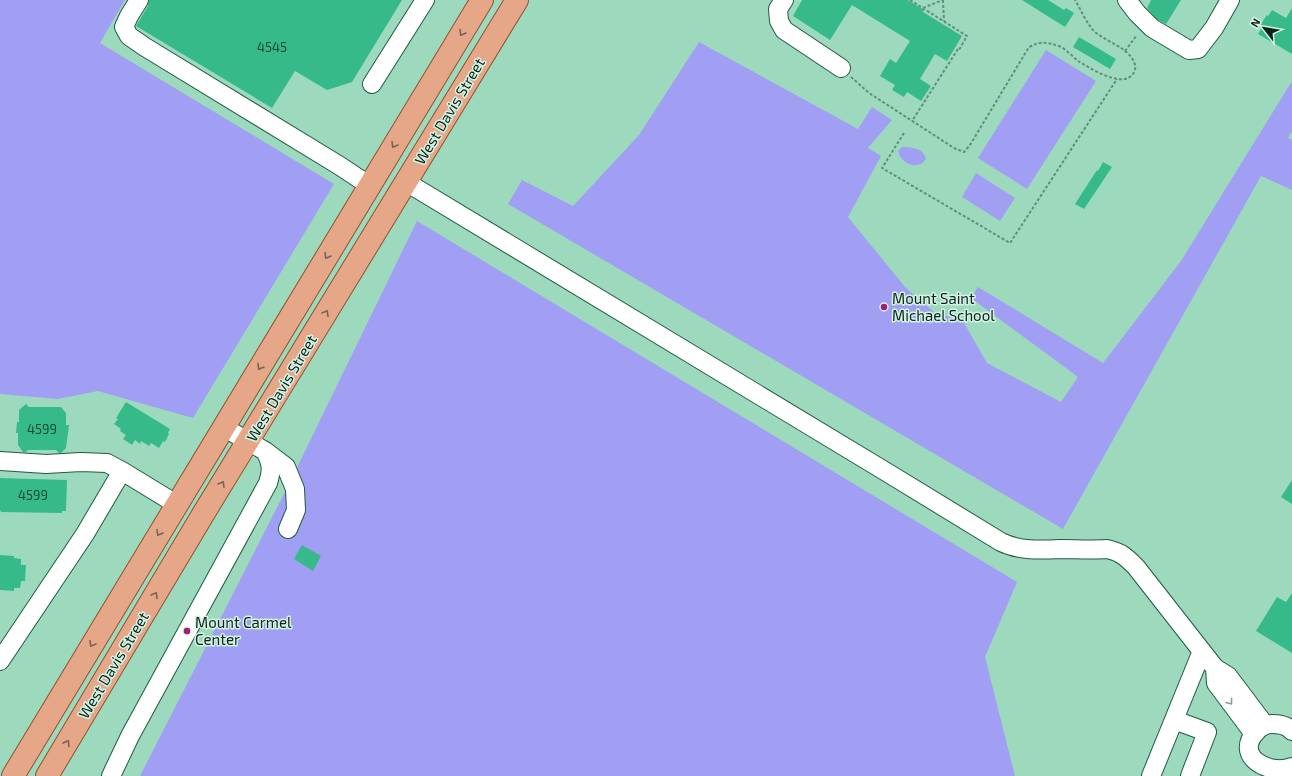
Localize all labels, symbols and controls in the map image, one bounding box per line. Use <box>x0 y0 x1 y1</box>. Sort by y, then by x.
north arrow <box>1244 8 1284 48</box>
text: N <box>1247 16 1263 29</box>
one-way arrow <box>459 29 466 36</box>
house number: 4545 <box>257 39 287 55</box>
street label: West Davis Street <box>410 54 488 168</box>
one-way arrow <box>392 141 399 148</box>
one-way arrow <box>324 252 332 259</box>
place label: Mount Saint Michael School <box>892 289 995 324</box>
marker: Mount Saint Michael School <box>879 302 889 312</box>
one-way arrow <box>322 310 329 317</box>
street label: West Davis Street <box>242 331 320 445</box>
one-way arrow <box>257 363 264 370</box>
house number: 4599 <box>27 421 57 437</box>
one-way arrow <box>218 481 225 488</box>
house number: 4599 <box>18 487 48 503</box>
one-way arrow <box>157 529 164 536</box>
one-way arrow <box>151 592 158 599</box>
street label: West Davis Street <box>74 608 152 722</box>
place label: Mount Carmel Center <box>195 613 292 648</box>
marker: Mount Carmel Center <box>182 626 192 636</box>
one-way arrow <box>90 640 97 647</box>
one-way arrow <box>1226 698 1233 705</box>
one-way arrow <box>62 740 69 747</box>

